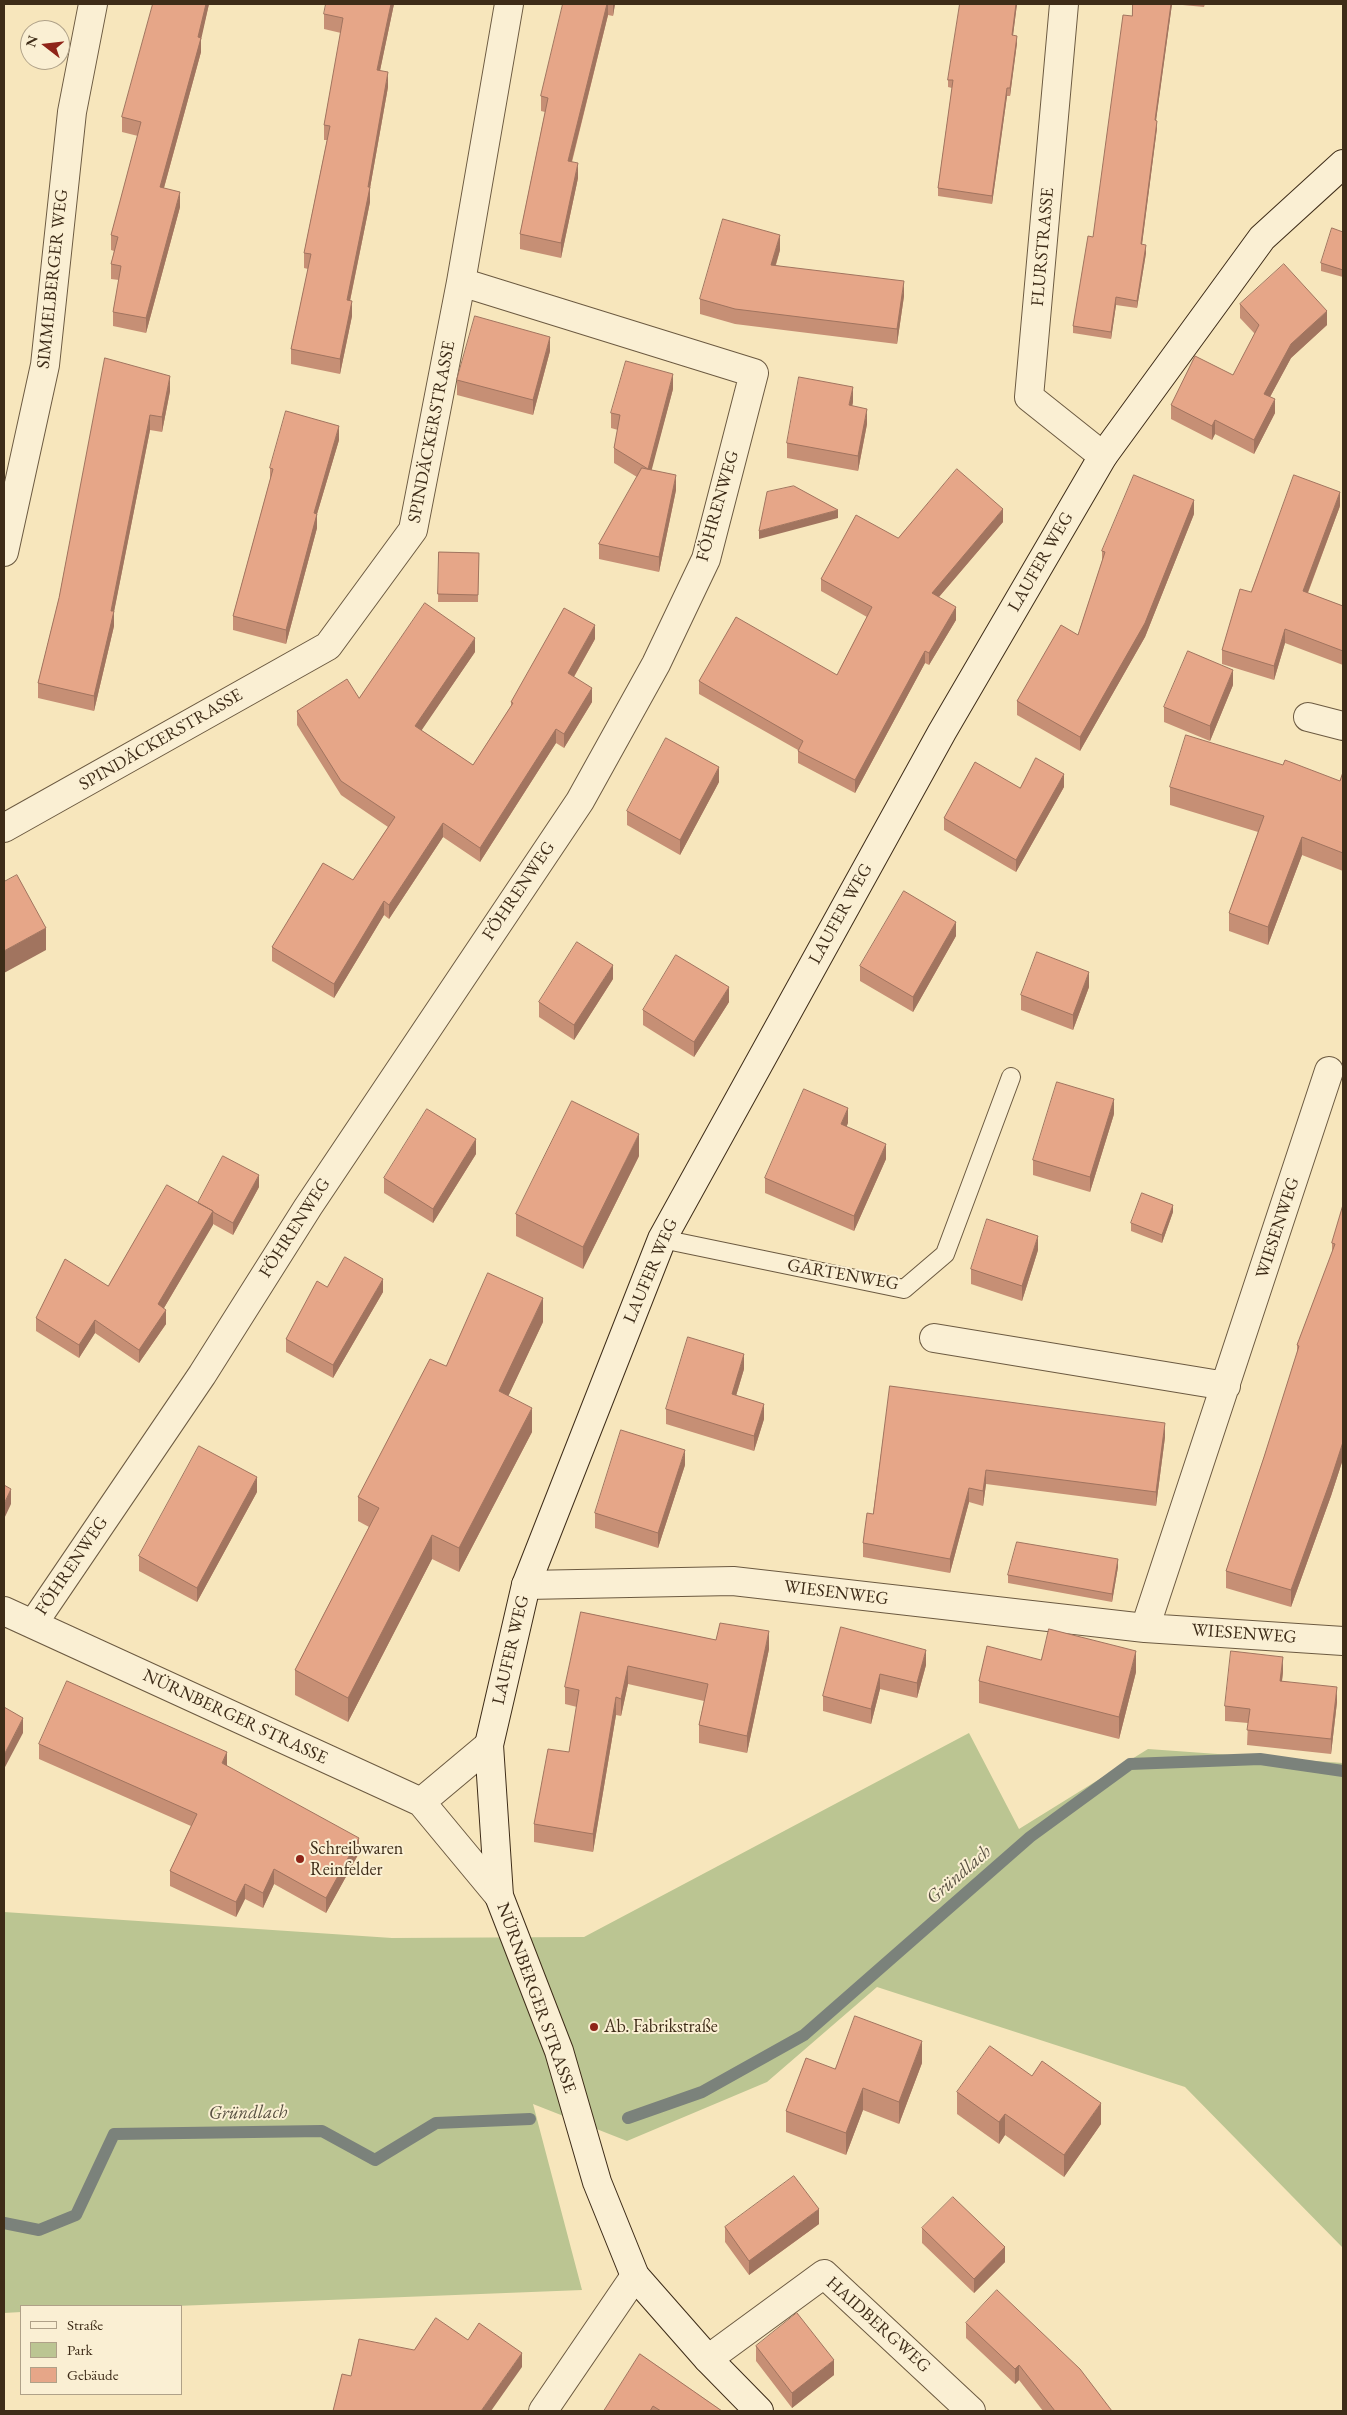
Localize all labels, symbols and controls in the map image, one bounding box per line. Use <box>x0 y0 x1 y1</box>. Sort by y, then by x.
north arrow <box>20 20 70 70</box>
text: N <box>21 33 42 49</box>
street label: FLURSTRASSE <box>1027 187 1059 307</box>
street label: SIMMELBERGER WEG <box>33 188 73 370</box>
street label: SPINDÄCKERSTRASSE <box>404 339 460 525</box>
street label: FÖHRENWEG <box>692 448 744 564</box>
street label: LAUFER WEG <box>1004 508 1078 616</box>
street label: SPINDÄCKERSTRASSE <box>75 684 247 796</box>
street label: FÖHRENWEG <box>478 837 560 945</box>
street label: LAUFER WEG <box>804 860 878 968</box>
street label: FÖHRENWEG <box>255 1174 335 1282</box>
street label: WIESENWEG <box>1251 1175 1305 1281</box>
street label: LAUFER WEG <box>619 1215 683 1327</box>
street label: GARTENWEG <box>786 1255 900 1295</box>
street label: FÖHRENWEG <box>31 1512 113 1620</box>
street label: WIESENWEG <box>782 1576 890 1610</box>
street label: LAUFER WEG <box>488 1593 534 1707</box>
street label: WIESENWEG <box>1191 1620 1297 1648</box>
street label: NÜRNBERGER STRASSE <box>139 1665 331 1769</box>
place label: Schreibwaren Reinfelder <box>310 1838 403 1880</box>
water label: Gründlach <box>922 1841 996 1909</box>
marker: Schreibwaren Reinfelder <box>294 1853 306 1865</box>
street label: NÜRNBERGER STRASSE <box>491 1900 581 2096</box>
place label: Ab. Fabrikstraße <box>604 2016 718 2038</box>
marker: Ab. Fabrikstraße <box>588 2021 600 2033</box>
water label: Gründlach <box>208 2101 288 2125</box>
street label: HAIDBERGWEG <box>821 2272 935 2378</box>
legend <box>20 2305 182 2395</box>
text: Straße <box>67 2315 103 2334</box>
text: Park <box>67 2340 93 2359</box>
text: Gebäude <box>67 2365 119 2384</box>

